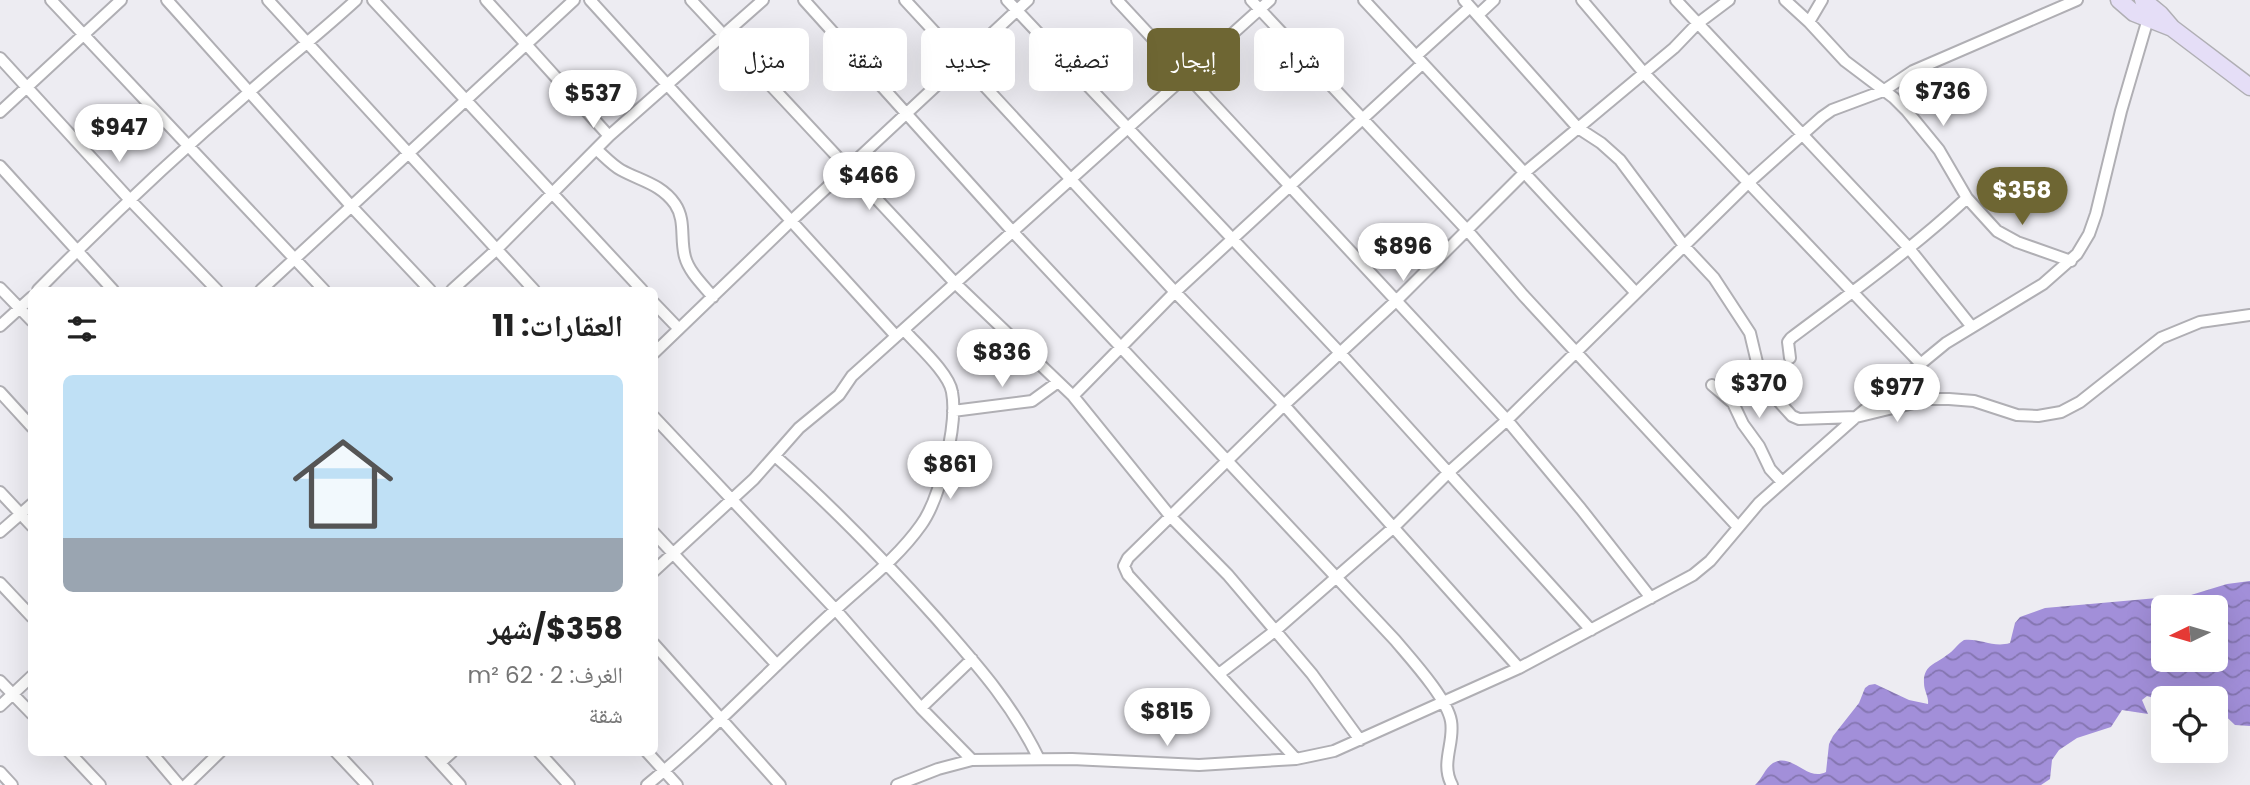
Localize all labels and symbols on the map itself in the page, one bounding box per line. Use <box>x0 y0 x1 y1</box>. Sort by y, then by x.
pin: $736 <box>1902 68 1984 128</box>
pin: $537 <box>552 71 634 130</box>
pin: $947 <box>78 104 160 164</box>
pin: $466 <box>828 152 910 212</box>
pin: $358 <box>1981 168 2063 227</box>
pin: $896 <box>1362 224 1444 283</box>
pin: $836 <box>961 330 1043 389</box>
pin: $370 <box>1718 360 1800 420</box>
pin: $977 <box>1856 364 1938 424</box>
pin: $861 <box>909 442 991 501</box>
north arrow <box>2151 595 2228 672</box>
pin: $815 <box>1126 688 1208 748</box>

